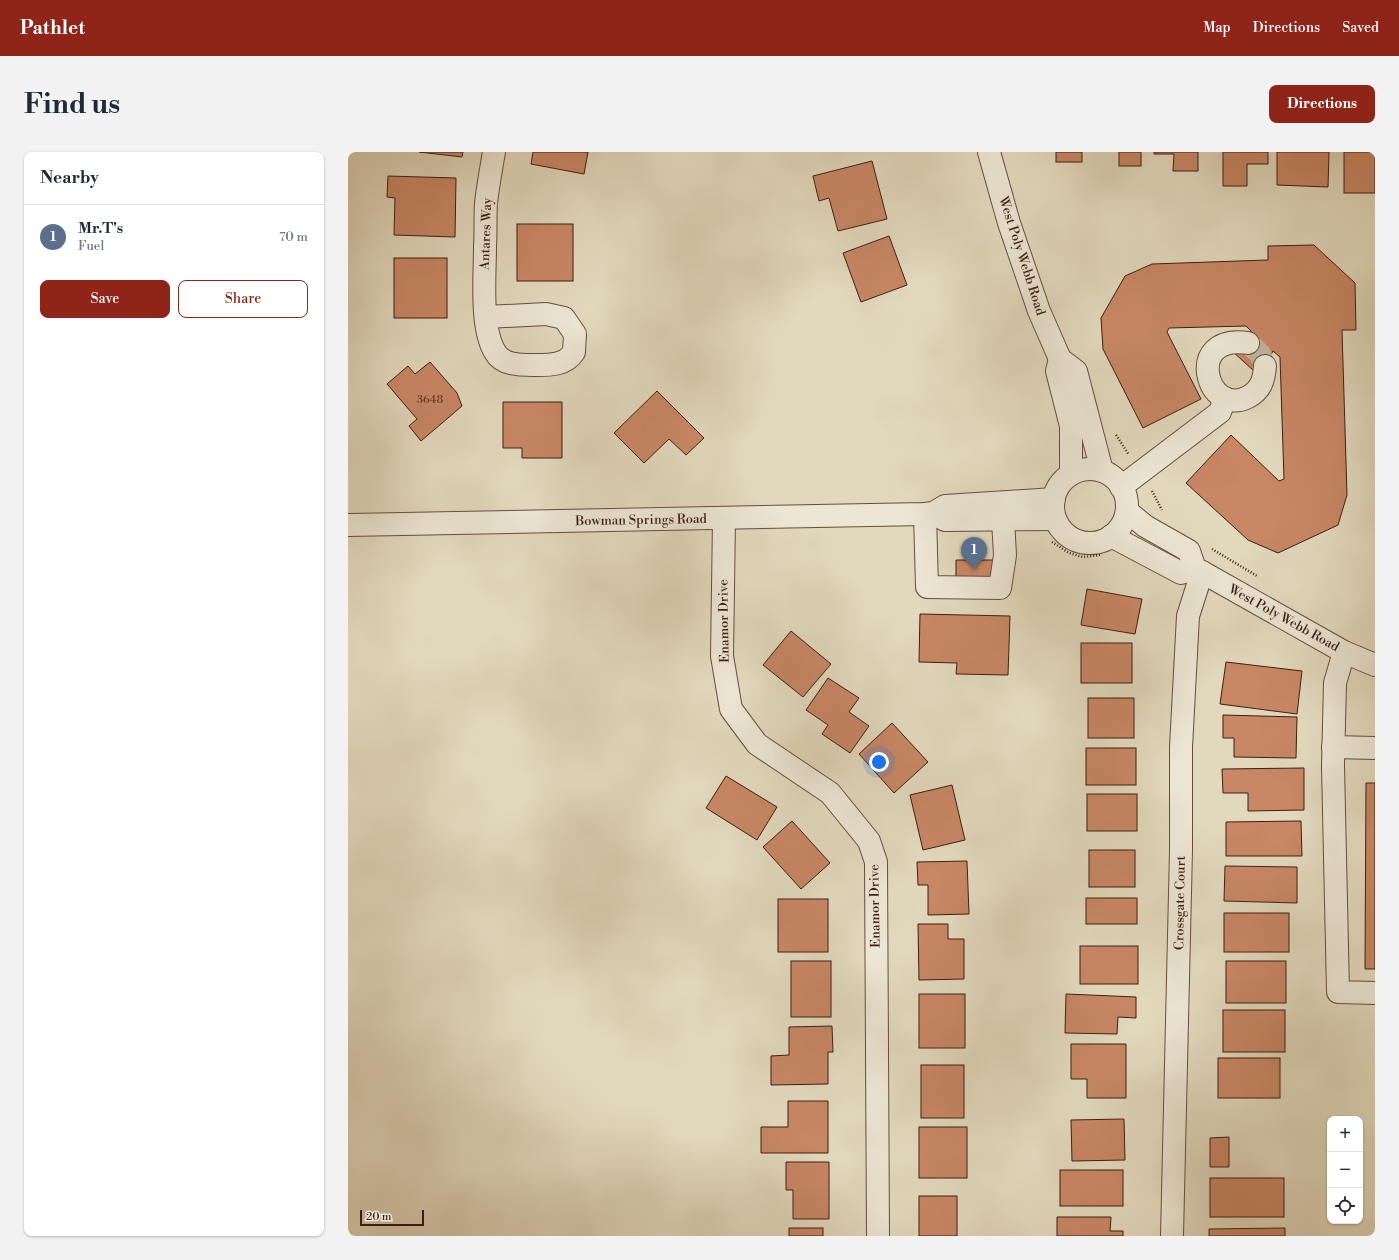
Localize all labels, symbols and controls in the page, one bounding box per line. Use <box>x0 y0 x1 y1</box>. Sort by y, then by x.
text: Pathlet <box>20 16 85 40</box>
text: Map <box>1203 19 1231 37</box>
text: Directions <box>1253 19 1320 37</box>
text: Saved <box>1342 19 1379 37</box>
button: Directions <box>1269 85 1375 123</box>
text: Find us <box>24 87 120 122</box>
text: Nearby <box>40 167 99 189</box>
street label: West Poly Webb Road <box>995 194 1049 318</box>
street label: Antares Way <box>477 197 495 271</box>
text: Mr.T's <box>78 219 123 238</box>
text: 1 <box>50 229 56 245</box>
text: 70 m <box>279 229 308 245</box>
text: Fuel <box>78 238 104 254</box>
button: Save <box>40 280 170 318</box>
button: Share <box>178 280 308 318</box>
house number: 3648 <box>417 393 443 407</box>
street label: Bowman Springs Road <box>574 511 708 529</box>
pin: 1 <box>961 537 987 570</box>
street label: Enamor Drive <box>715 579 733 663</box>
street label: West Poly Webb Road <box>1225 580 1343 655</box>
your location <box>869 752 889 772</box>
street label: Crossgate Court <box>1171 855 1189 950</box>
street label: Enamor Drive <box>866 864 884 948</box>
map controls <box>1327 1116 1363 1224</box>
button: + <box>1327 1116 1363 1152</box>
button: − <box>1327 1152 1363 1188</box>
button: locate <box>1327 1188 1363 1224</box>
scale bar <box>360 1208 424 1227</box>
text: 20 m <box>366 1210 391 1224</box>

